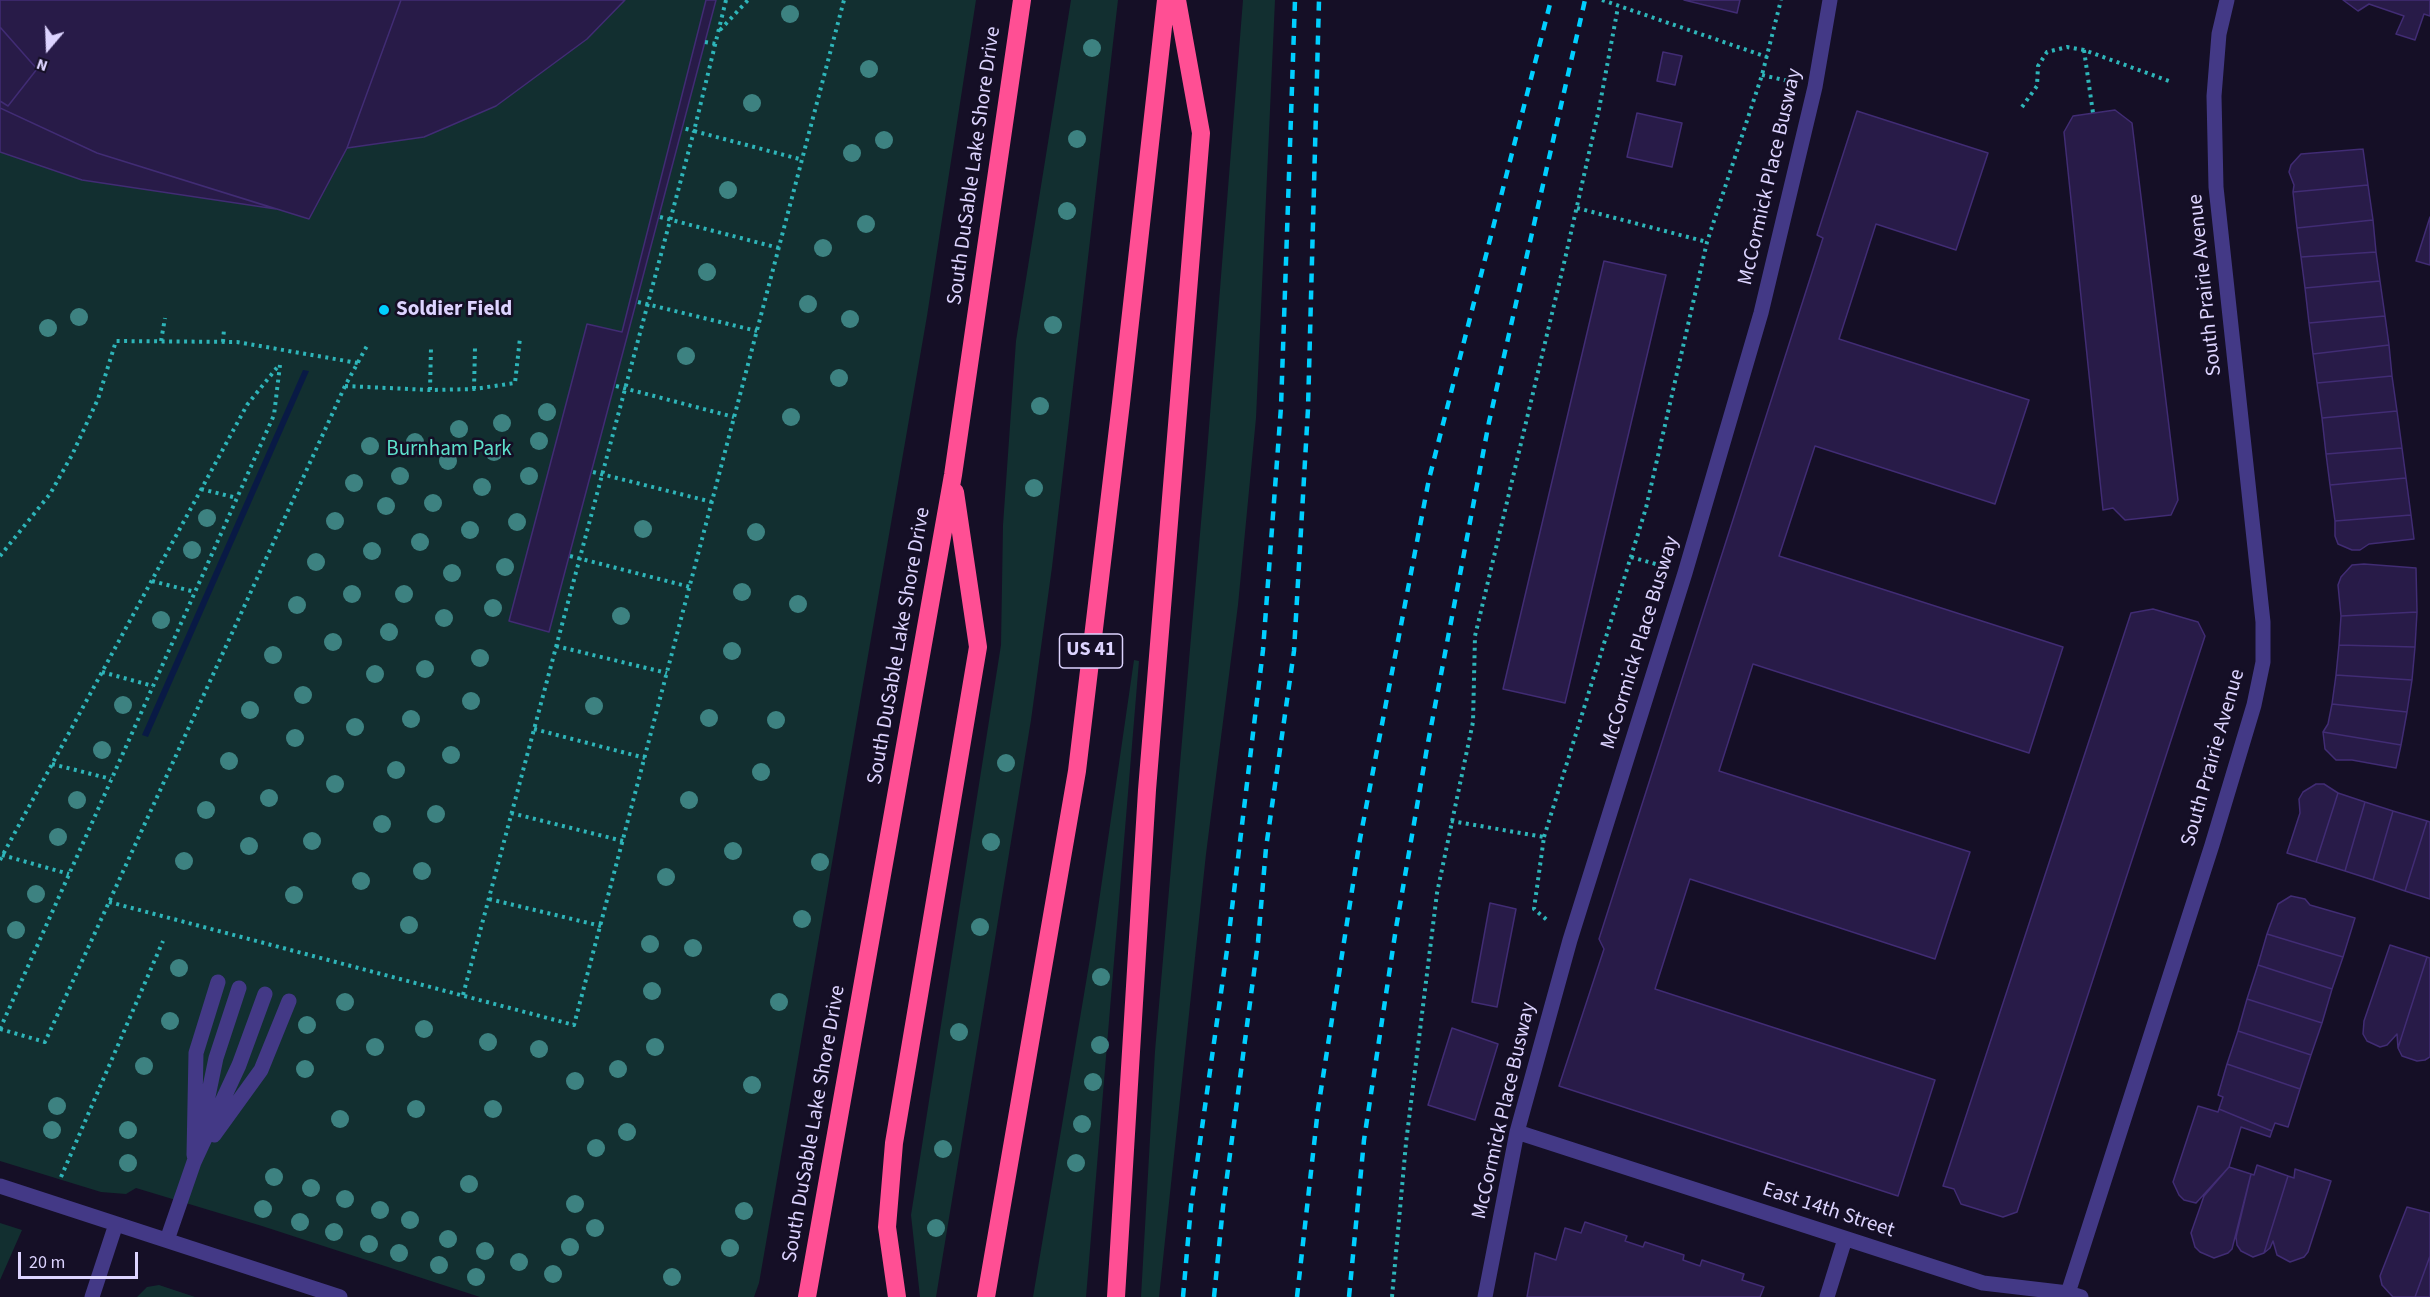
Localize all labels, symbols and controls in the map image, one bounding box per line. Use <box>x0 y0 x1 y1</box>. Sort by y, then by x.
north arrow <box>18 18 78 78</box>
street label: South DuSable Lake Shore Drive <box>943 25 1007 307</box>
text: N <box>34 53 51 77</box>
street label: McCormick Place Busway <box>1734 66 1808 288</box>
street label: South Prairie Avenue <box>2184 193 2228 377</box>
place label: Soldier Field <box>396 297 512 323</box>
marker: Soldier Field <box>377 303 391 317</box>
park label: Burnham Park <box>386 437 512 463</box>
street label: South DuSable Lake Shore Drive <box>863 505 937 787</box>
street label: McCormick Place Busway <box>1597 533 1685 753</box>
road number: US 41 <box>1060 634 1122 668</box>
street label: South Prairie Avenue <box>2177 667 2251 849</box>
street label: South DuSable Lake Shore Drive <box>778 983 852 1265</box>
street label: McCormick Place Busway <box>1468 1000 1542 1222</box>
street label: East 14th Street <box>1759 1178 1897 1244</box>
scale bar <box>21 1240 141 1278</box>
text: 20 m <box>29 1250 65 1275</box>

